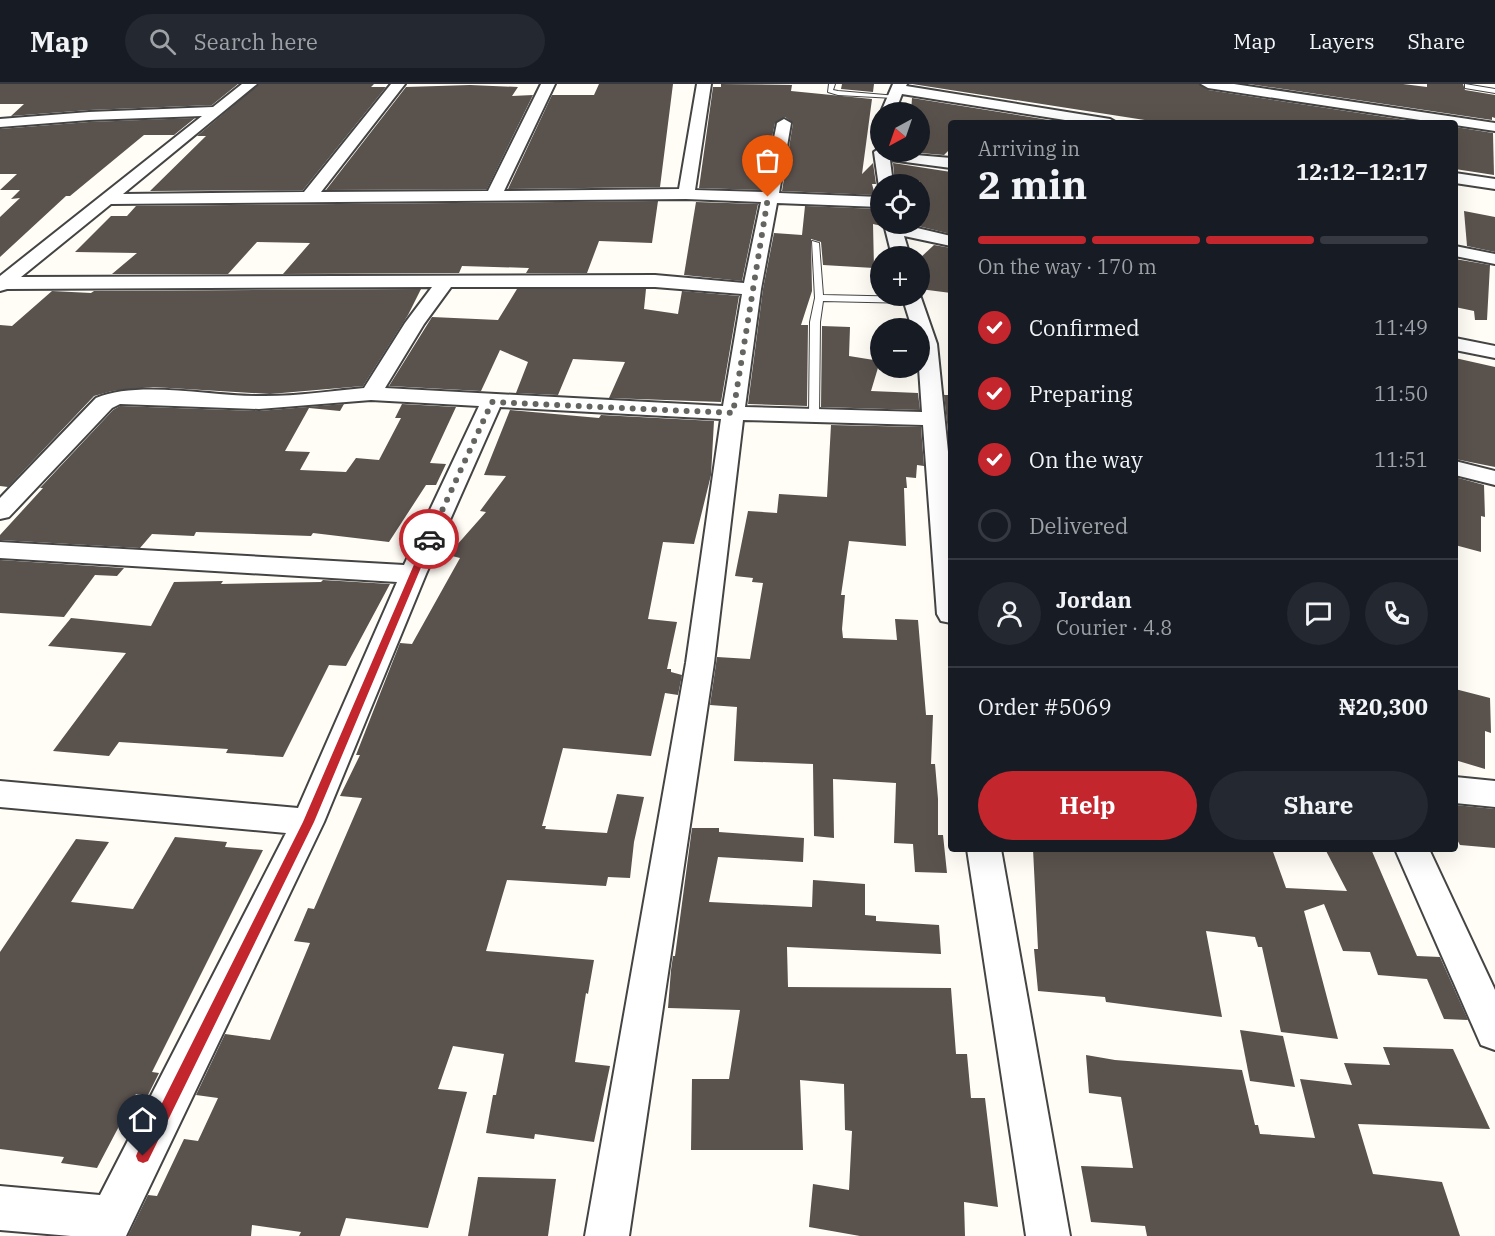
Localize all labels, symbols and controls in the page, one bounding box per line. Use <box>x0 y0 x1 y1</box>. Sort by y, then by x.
search box <box>125 14 545 68</box>
text: Map <box>30 23 89 60</box>
icon: search <box>146 25 179 58</box>
text: Search here <box>194 27 318 56</box>
text: Map <box>1233 27 1276 55</box>
text: Layers <box>1309 27 1375 55</box>
text: Share <box>1408 27 1465 55</box>
north arrow <box>870 102 930 162</box>
map controls <box>870 102 930 378</box>
pin <box>742 135 793 197</box>
text: Arriving in <box>978 135 1080 162</box>
icon: bag <box>751 144 784 177</box>
text: 12:12–12:17 <box>1296 157 1428 186</box>
text: 2 min <box>978 159 1087 210</box>
button: locate <box>870 174 930 234</box>
button: + <box>870 246 930 306</box>
text: On the way · 170 m <box>978 253 1157 280</box>
icon: check <box>978 311 1011 344</box>
text: Confirmed <box>1029 313 1140 342</box>
text: 11:49 <box>1374 314 1428 341</box>
button: − <box>870 318 930 378</box>
icon: check <box>978 377 1011 410</box>
text: Preparing <box>1029 379 1133 408</box>
text: 11:50 <box>1374 380 1428 407</box>
icon: check <box>978 443 1011 476</box>
text: On the way <box>1029 445 1143 474</box>
text: 11:51 <box>1374 446 1428 473</box>
courier <box>399 509 459 569</box>
text: Delivered <box>1029 511 1128 540</box>
icon: car <box>413 523 446 556</box>
button: person <box>978 582 1041 645</box>
button: chat <box>1287 582 1350 645</box>
button: phone <box>1365 582 1428 645</box>
text: Jordan <box>1056 585 1132 614</box>
text: Courier · 4.8 <box>1056 614 1172 641</box>
text: Order #5069 <box>978 692 1112 721</box>
text: ₦20,300 <box>1339 692 1428 721</box>
button: Help <box>978 771 1197 840</box>
button: Share <box>1209 771 1428 840</box>
pin <box>117 1094 168 1156</box>
icon: home <box>126 1103 159 1136</box>

